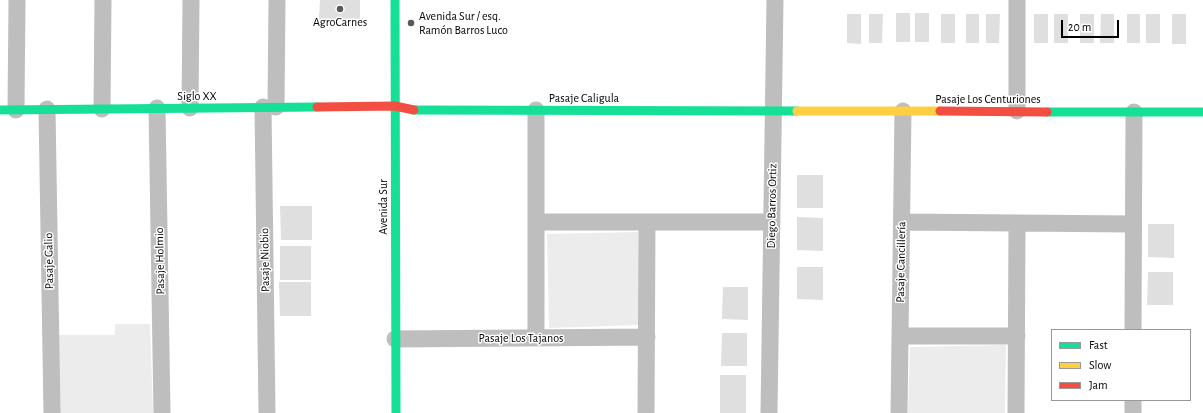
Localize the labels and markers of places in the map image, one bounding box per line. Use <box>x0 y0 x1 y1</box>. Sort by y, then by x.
marker: AgroCarnes <box>335 4 345 14</box>
place label: Avenida Sur / esq. Ramón Barros Luco <box>419 9 508 37</box>
place label: AgroCarnes <box>313 15 367 29</box>
marker: Avenida Sur / esq. Ramón Barros Luco <box>406 18 416 28</box>

